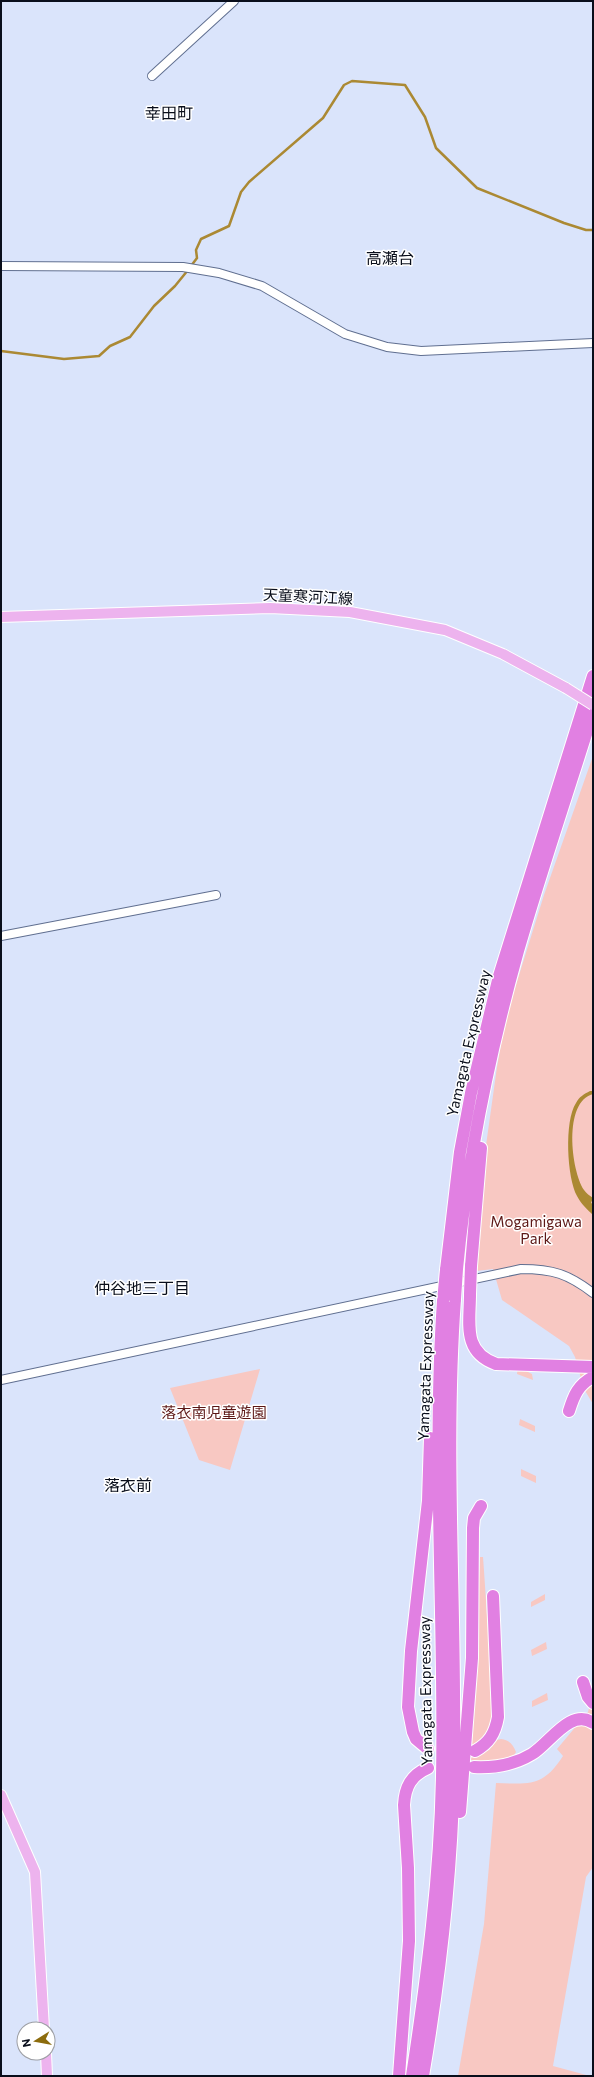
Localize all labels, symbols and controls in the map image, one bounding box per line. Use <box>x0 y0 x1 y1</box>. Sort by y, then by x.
district label: 幸田町 <box>145 103 193 122</box>
district label: 高瀬台 <box>366 248 414 267</box>
street label: 天童寒河江線 <box>263 585 353 607</box>
street label: Yamagata Expressway <box>442 968 494 1118</box>
park label: Mogamigawa Park <box>490 1212 582 1247</box>
district label: 仲谷地三丁目 <box>94 1278 190 1297</box>
street label: Yamagata Expressway <box>413 1291 437 1441</box>
park label: 落衣南児童遊園 <box>161 1403 267 1421</box>
district label: 落衣前 <box>104 1475 152 1494</box>
street label: Yamagata Expressway <box>415 1616 435 1766</box>
north arrow <box>16 2021 56 2061</box>
text: N <box>19 2038 33 2048</box>

